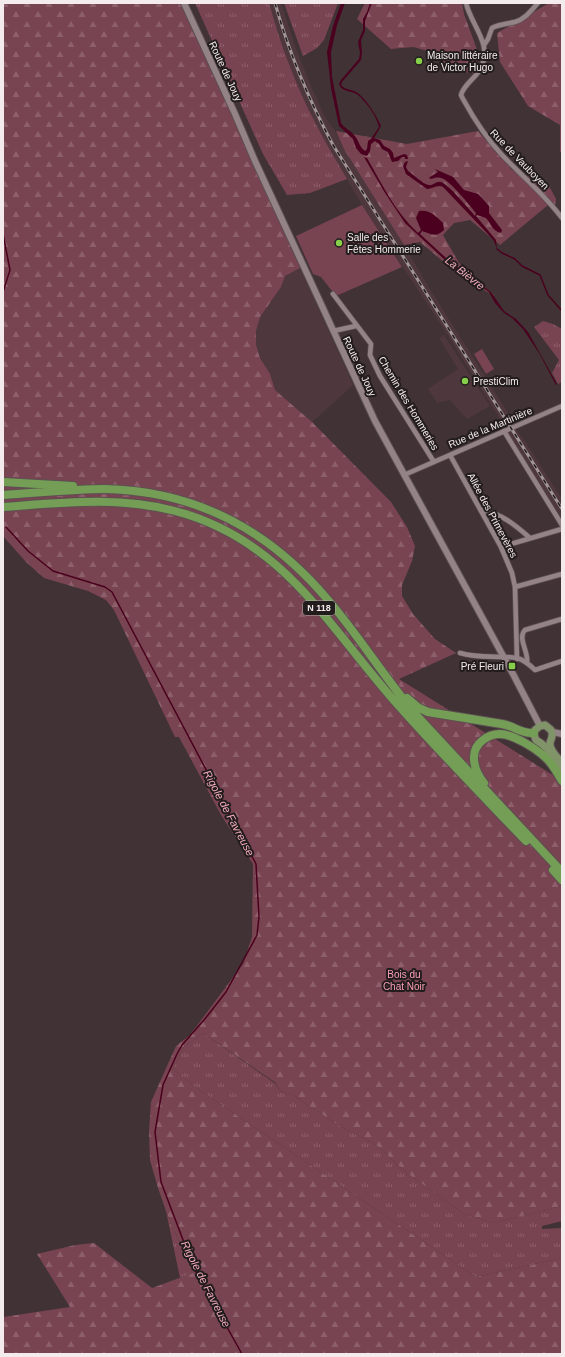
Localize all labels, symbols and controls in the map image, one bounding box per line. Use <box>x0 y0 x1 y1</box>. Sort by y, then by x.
street label: Route de Jouy <box>207 40 244 103</box>
place label: Maison littéraire de Victor Hugo <box>427 50 498 73</box>
marker: Maison littéraire de Victor Hugo <box>414 56 424 66</box>
street label: Rue de Vauboyen <box>488 127 551 192</box>
place label: Salle des Fêtes Hommerie <box>347 232 421 255</box>
marker: Salle des Fêtes Hommerie <box>334 238 344 248</box>
water label: La Bièvre <box>443 254 487 292</box>
street label: Route de Jouy <box>341 335 378 398</box>
street label: Chemin des Hommeries <box>376 354 441 452</box>
marker: PrestiClim <box>460 376 470 386</box>
place label: PrestiClim <box>473 376 519 387</box>
street label: Rue de la Martinière <box>447 405 534 450</box>
street label: Allée des Primevères <box>466 471 520 560</box>
road number: N 118 <box>303 601 335 615</box>
place label: Pré Fleuri <box>461 661 504 672</box>
marker: Pré Fleuri <box>507 661 517 671</box>
water label: Rigole de Favreuse <box>201 768 257 858</box>
park label: Bois du Chat Noir <box>383 969 426 992</box>
water label: Rigole de Favreuse <box>179 1239 233 1329</box>

